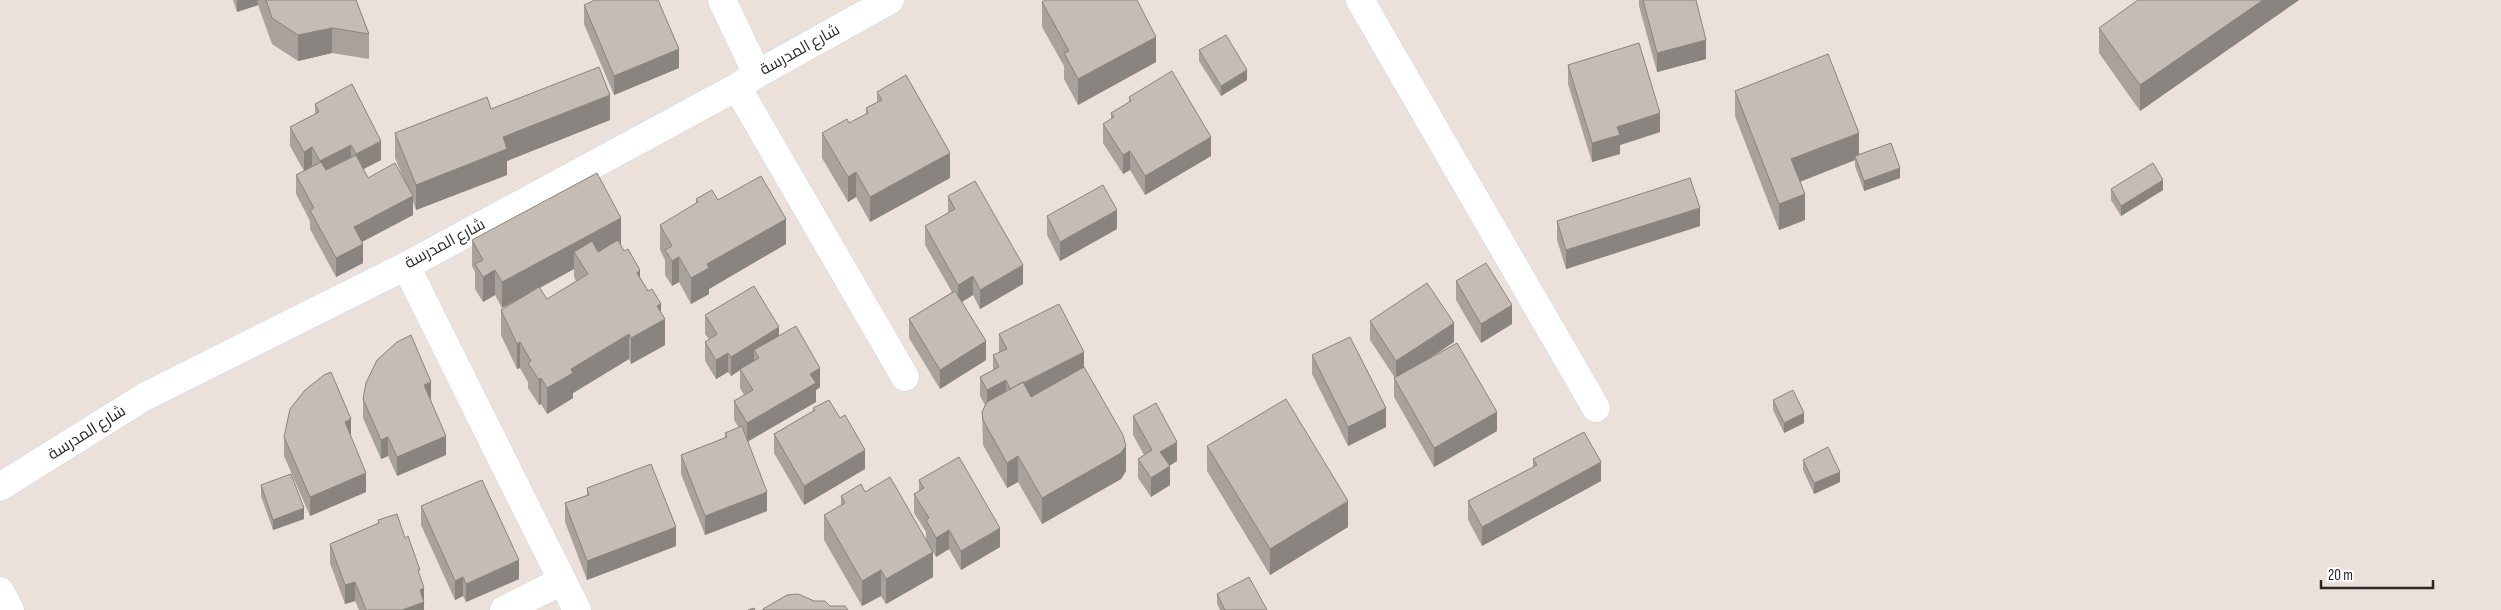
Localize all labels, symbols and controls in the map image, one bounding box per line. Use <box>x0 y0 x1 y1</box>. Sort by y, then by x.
street label: شارع المدرسة <box>757 20 844 81</box>
street label: شارع المدرسة <box>402 215 489 274</box>
street label: شارع المدرسة <box>45 402 130 465</box>
scale bar <box>2321 558 2434 590</box>
text: 20 m <box>2328 566 2353 585</box>

